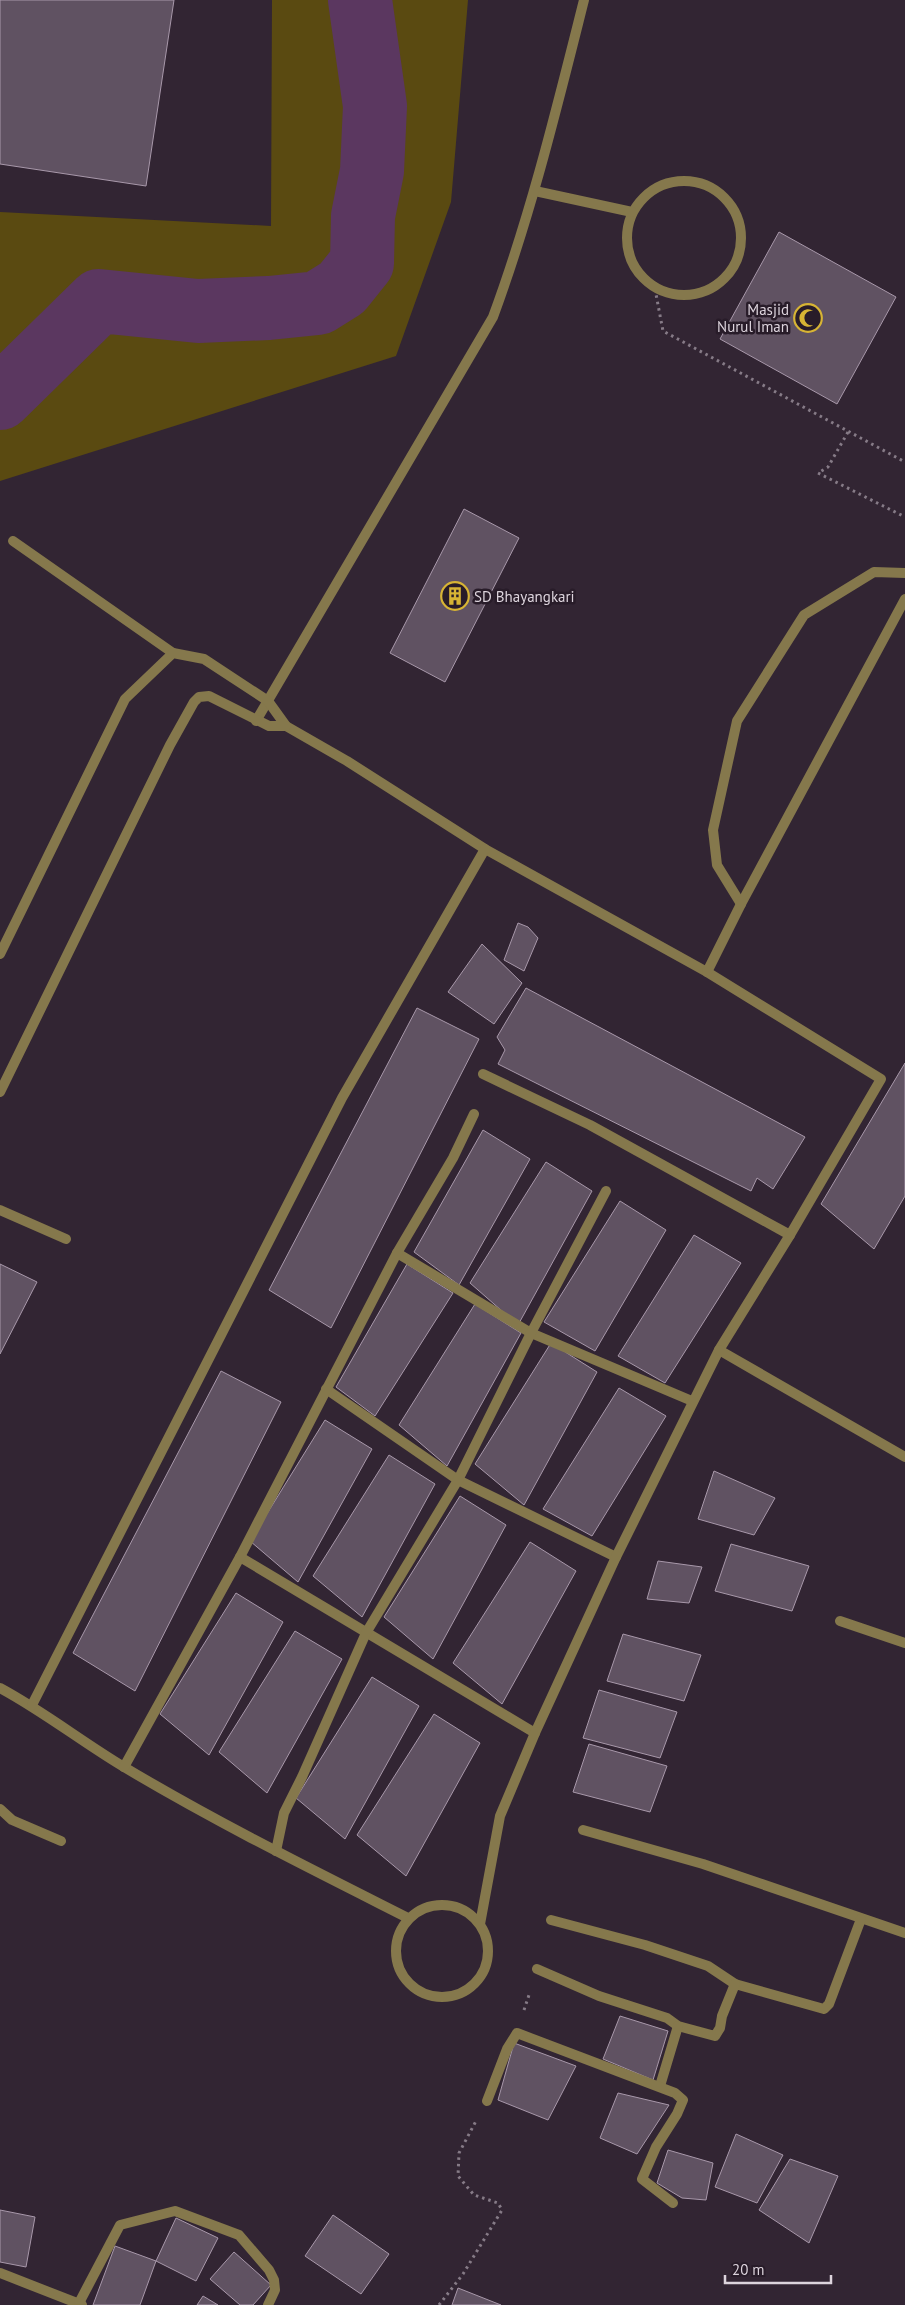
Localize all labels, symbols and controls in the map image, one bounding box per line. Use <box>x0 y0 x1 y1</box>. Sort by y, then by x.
place label: Masjid Nurul Iman <box>717 300 789 336</box>
mosque icon: Masjid Nurul Iman <box>793 303 823 333</box>
building icon: SD Bhayangkari <box>440 581 470 611</box>
place label: SD Bhayangkari <box>474 587 575 606</box>
scale bar <box>725 2252 831 2284</box>
text: 20 m <box>732 2260 765 2279</box>

